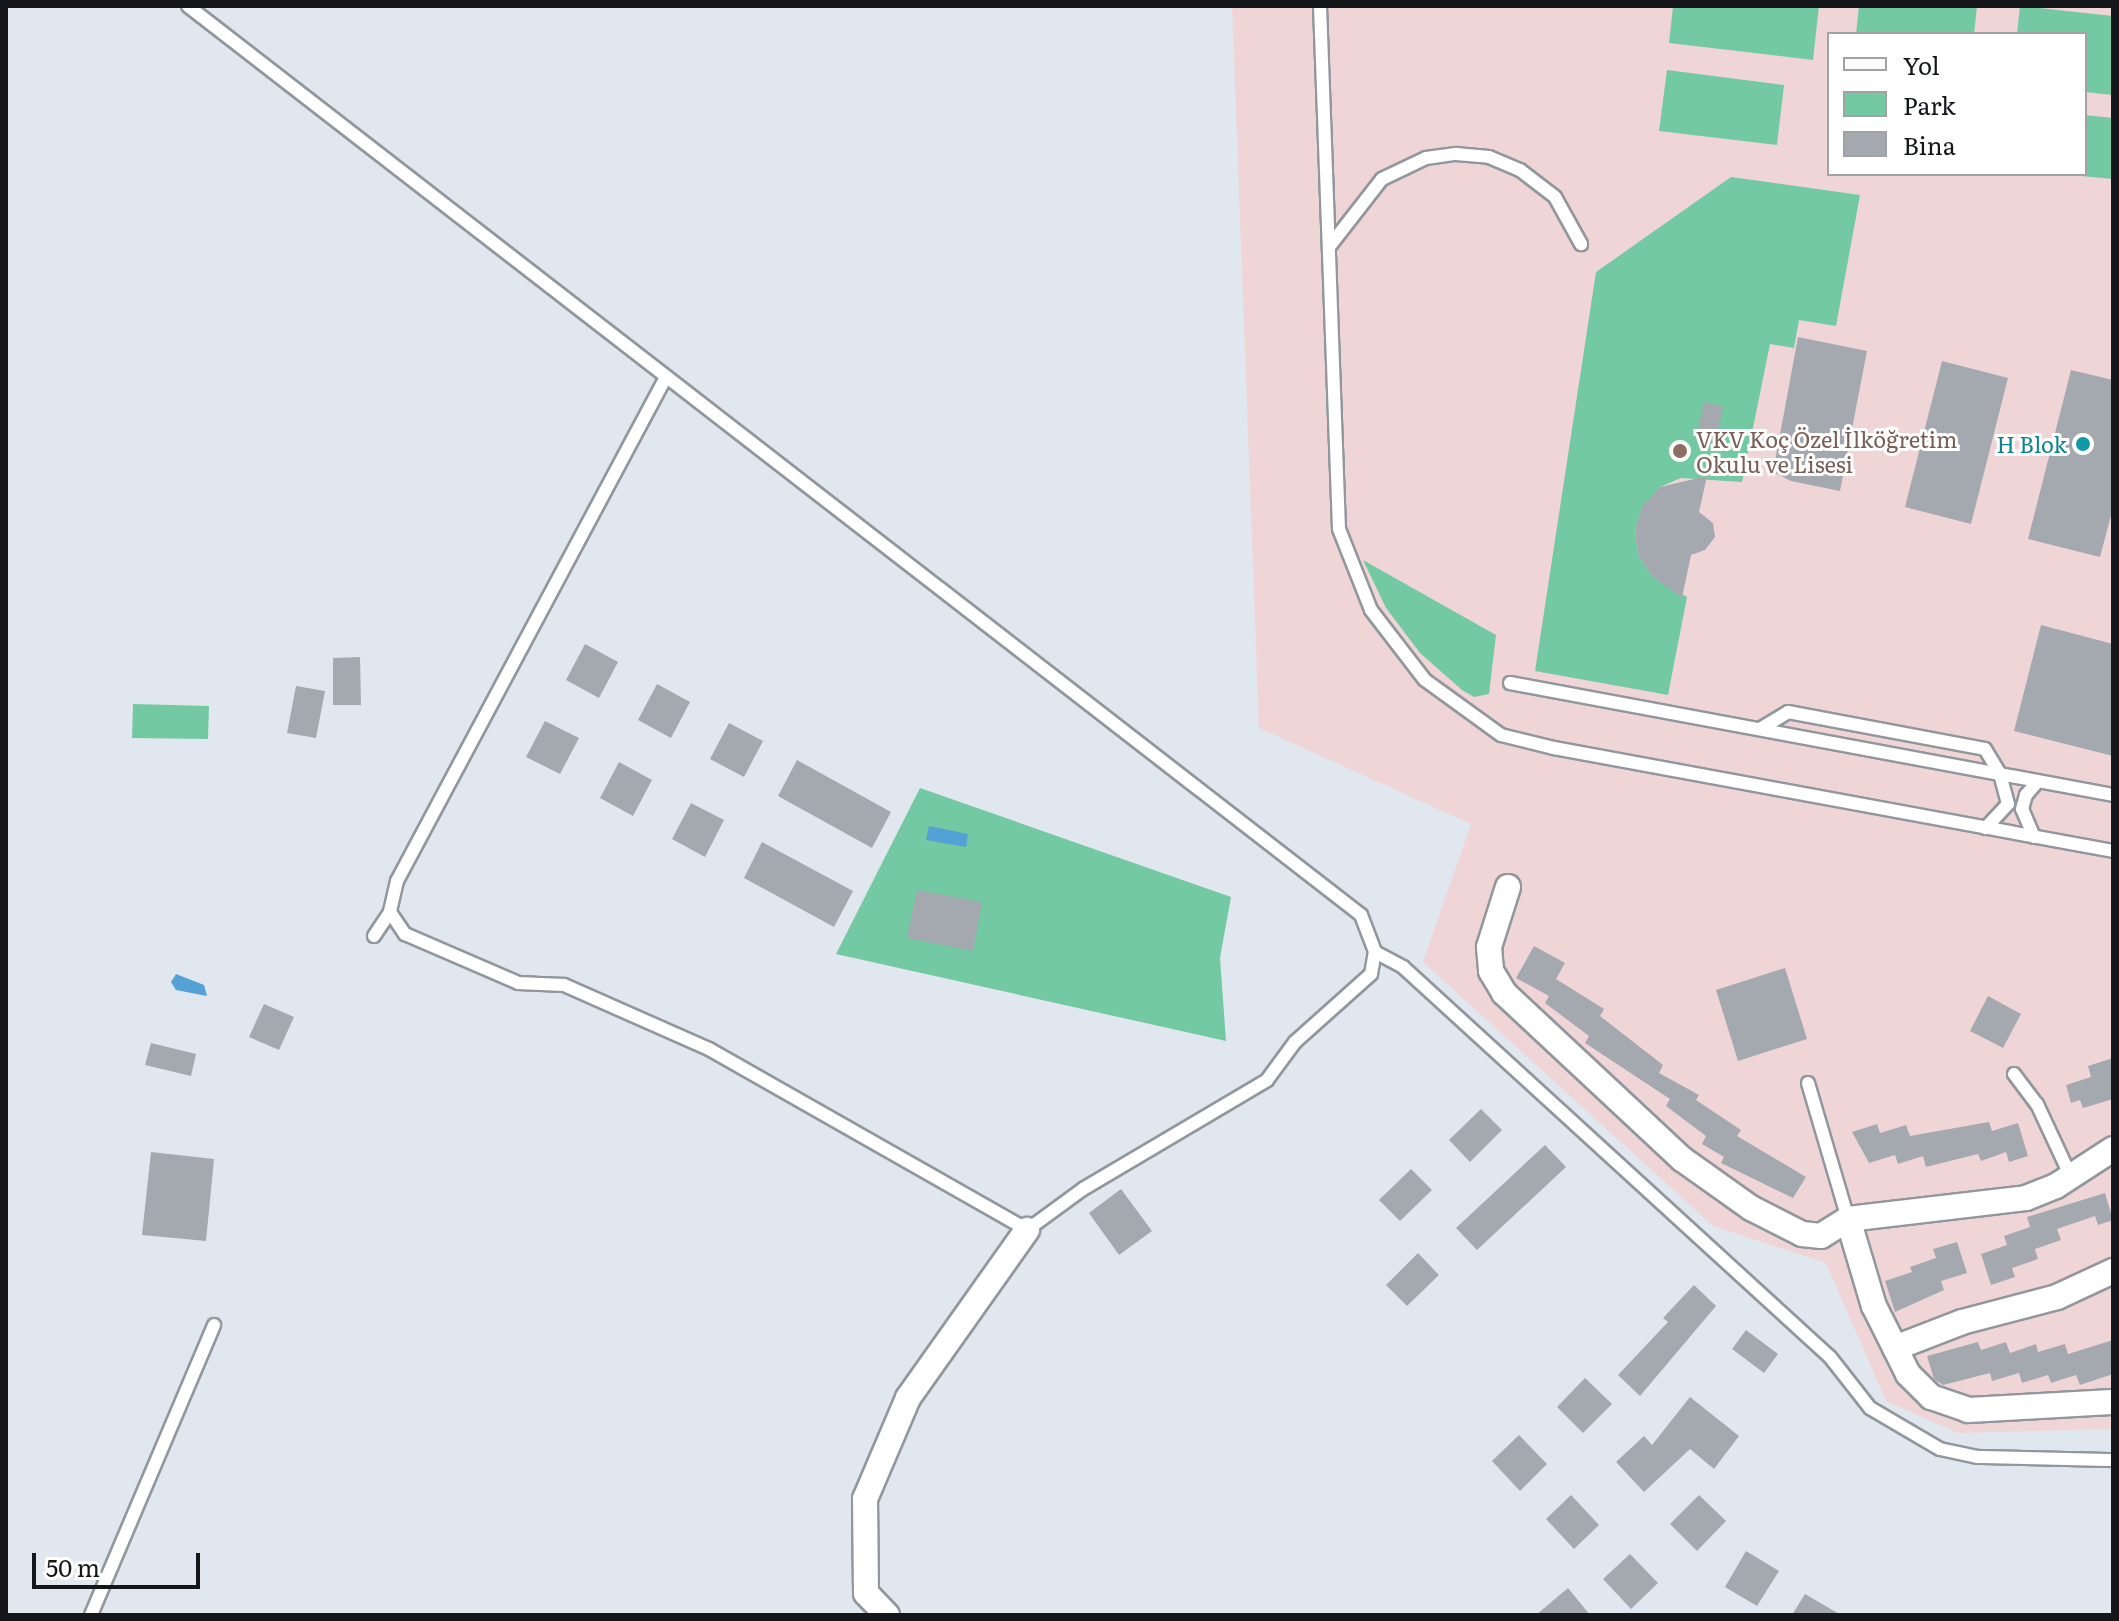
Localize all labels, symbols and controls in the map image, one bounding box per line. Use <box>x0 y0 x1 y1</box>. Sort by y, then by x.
legend <box>1827 32 2087 176</box>
text: Yol <box>1903 47 1940 82</box>
text: Park <box>1903 87 1956 122</box>
text: Bina <box>1903 127 1956 162</box>
place label: VKV Koç Özel İlköğretim Okulu ve Lisesi <box>1696 425 1957 476</box>
place label: H Blok <box>1997 431 2067 457</box>
marker: H Blok <box>2074 435 2092 453</box>
marker: VKV Koç Özel İlköğretim Okulu ve Lisesi <box>1671 442 1689 460</box>
scale bar <box>36 1537 204 1587</box>
text: 50 m <box>46 1549 100 1584</box>

